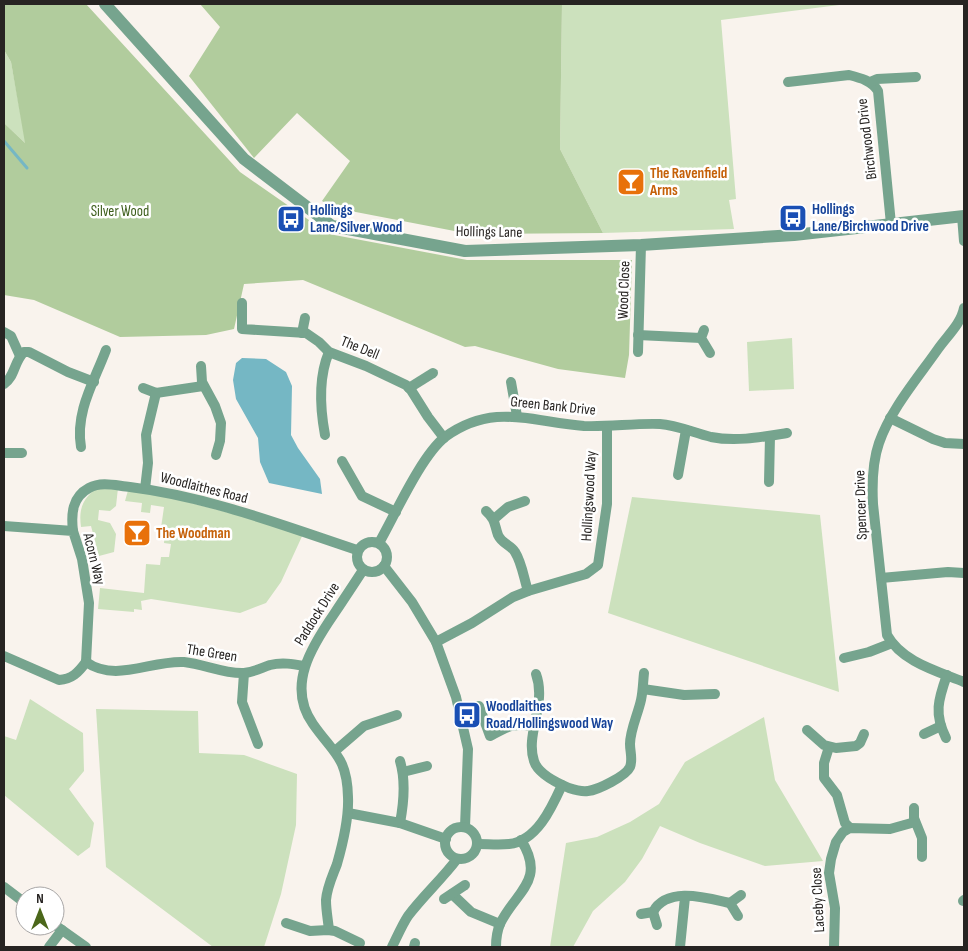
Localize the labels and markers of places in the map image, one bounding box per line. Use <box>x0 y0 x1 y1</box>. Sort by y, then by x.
place label: The Ravenfield Arms <box>649 164 727 200</box>
bar icon: The Ravenfield Arms <box>616 167 646 197</box>
place label: Hollings Lane/Birchwood Drive <box>812 200 929 236</box>
place label: Hollings Lane/Silver Wood <box>310 201 402 237</box>
bus stop icon: Hollings Lane/Birchwood Drive <box>778 203 808 233</box>
bus stop icon: Hollings Lane/Silver Wood <box>276 204 306 234</box>
bar icon: The Woodman <box>122 518 152 548</box>
place label: The Woodman <box>156 524 230 543</box>
place label: Woodlaithes Road/Hollingswood Way <box>486 697 614 733</box>
bus stop icon: Woodlaithes Road/Hollingswood Way <box>452 700 482 730</box>

